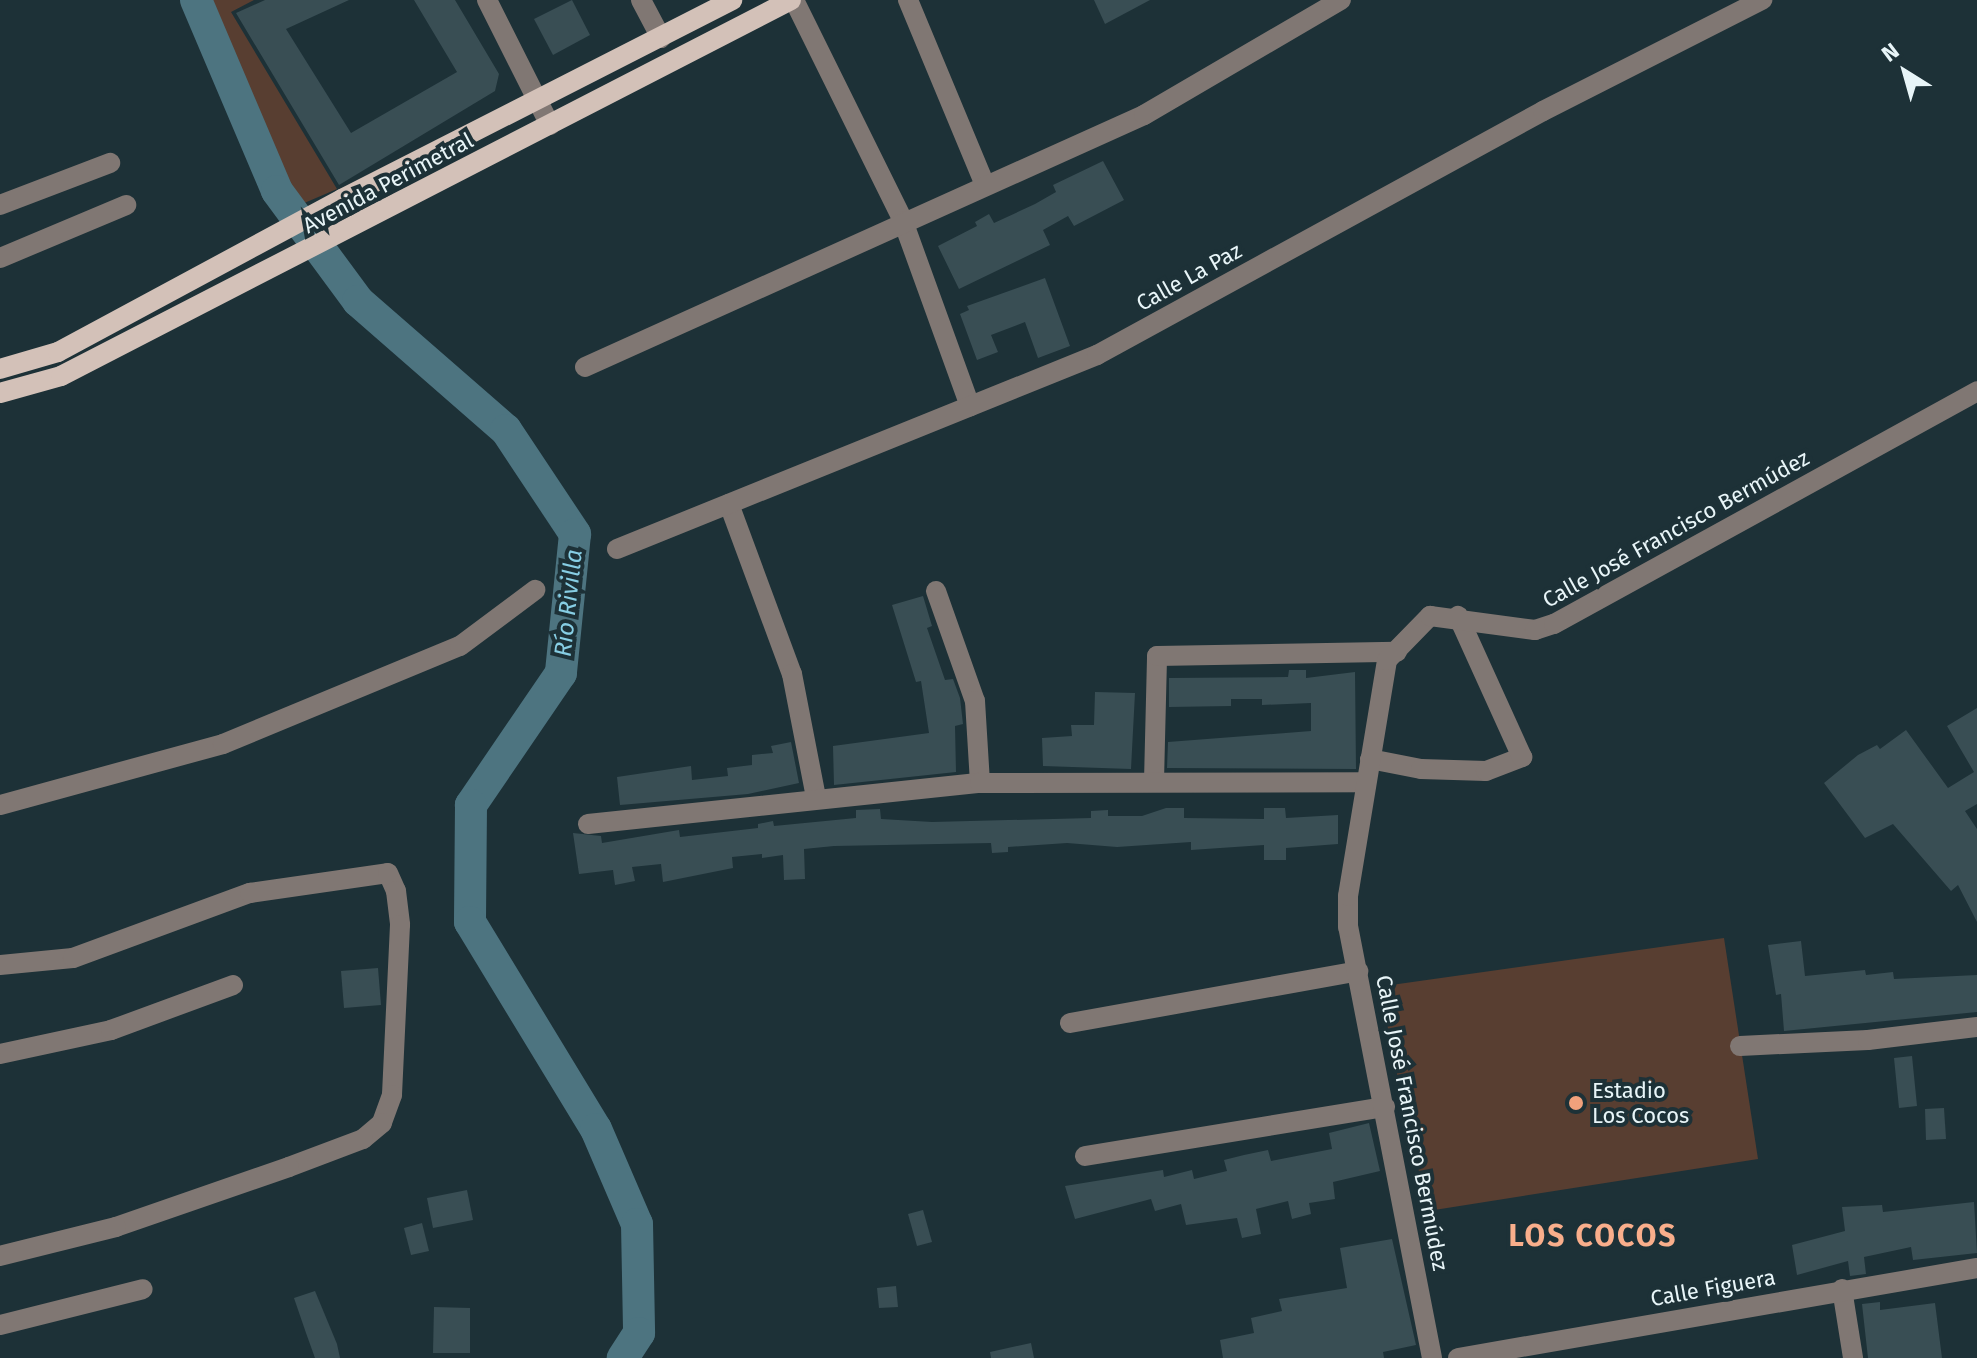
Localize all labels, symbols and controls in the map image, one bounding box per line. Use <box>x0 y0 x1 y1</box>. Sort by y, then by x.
north arrow <box>1865 32 1945 112</box>
text: N <box>1876 37 1904 68</box>
street label: Avenida Perimetral <box>298 127 478 239</box>
street label: Calle La Paz <box>1132 237 1246 317</box>
street label: Calle José Francisco Bermúdez <box>1538 445 1814 613</box>
water label: Río Rivilla <box>549 548 589 658</box>
street label: Calle José Francisco Bermúdez <box>1370 973 1454 1273</box>
place label: Estadio Los Cocos <box>1592 1077 1689 1128</box>
marker: Estadio Los Cocos <box>1567 1094 1585 1112</box>
district label: LOS COCOS <box>1508 1218 1678 1254</box>
street label: Calle Figuera <box>1648 1264 1778 1312</box>

